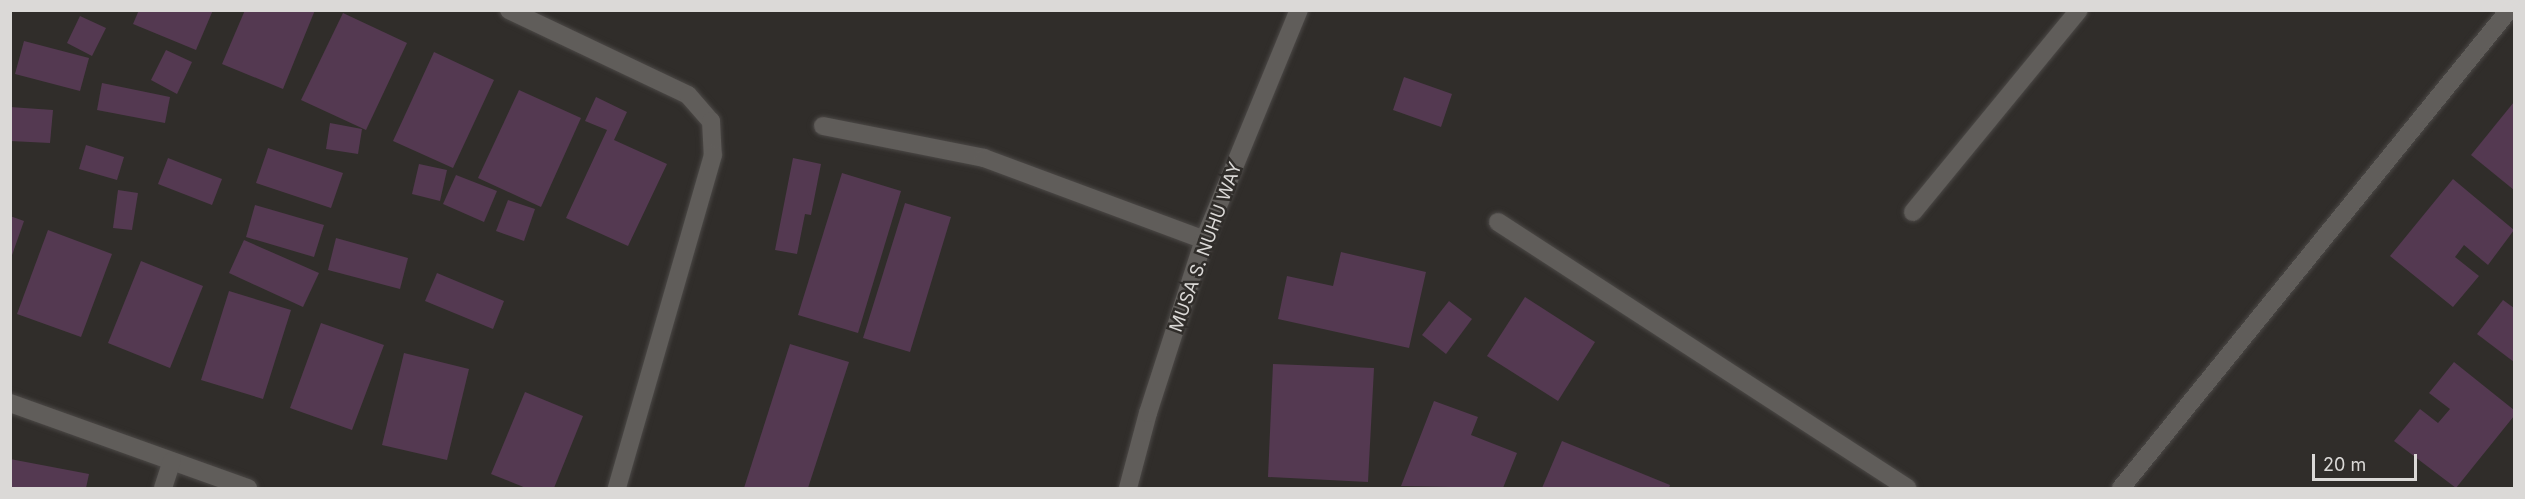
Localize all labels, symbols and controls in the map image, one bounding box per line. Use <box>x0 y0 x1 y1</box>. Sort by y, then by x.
street label: MUSA S. NUHU WAY <box>1165 159 1247 335</box>
scale bar <box>2315 442 2420 480</box>
text: 20 m <box>2323 454 2366 475</box>

